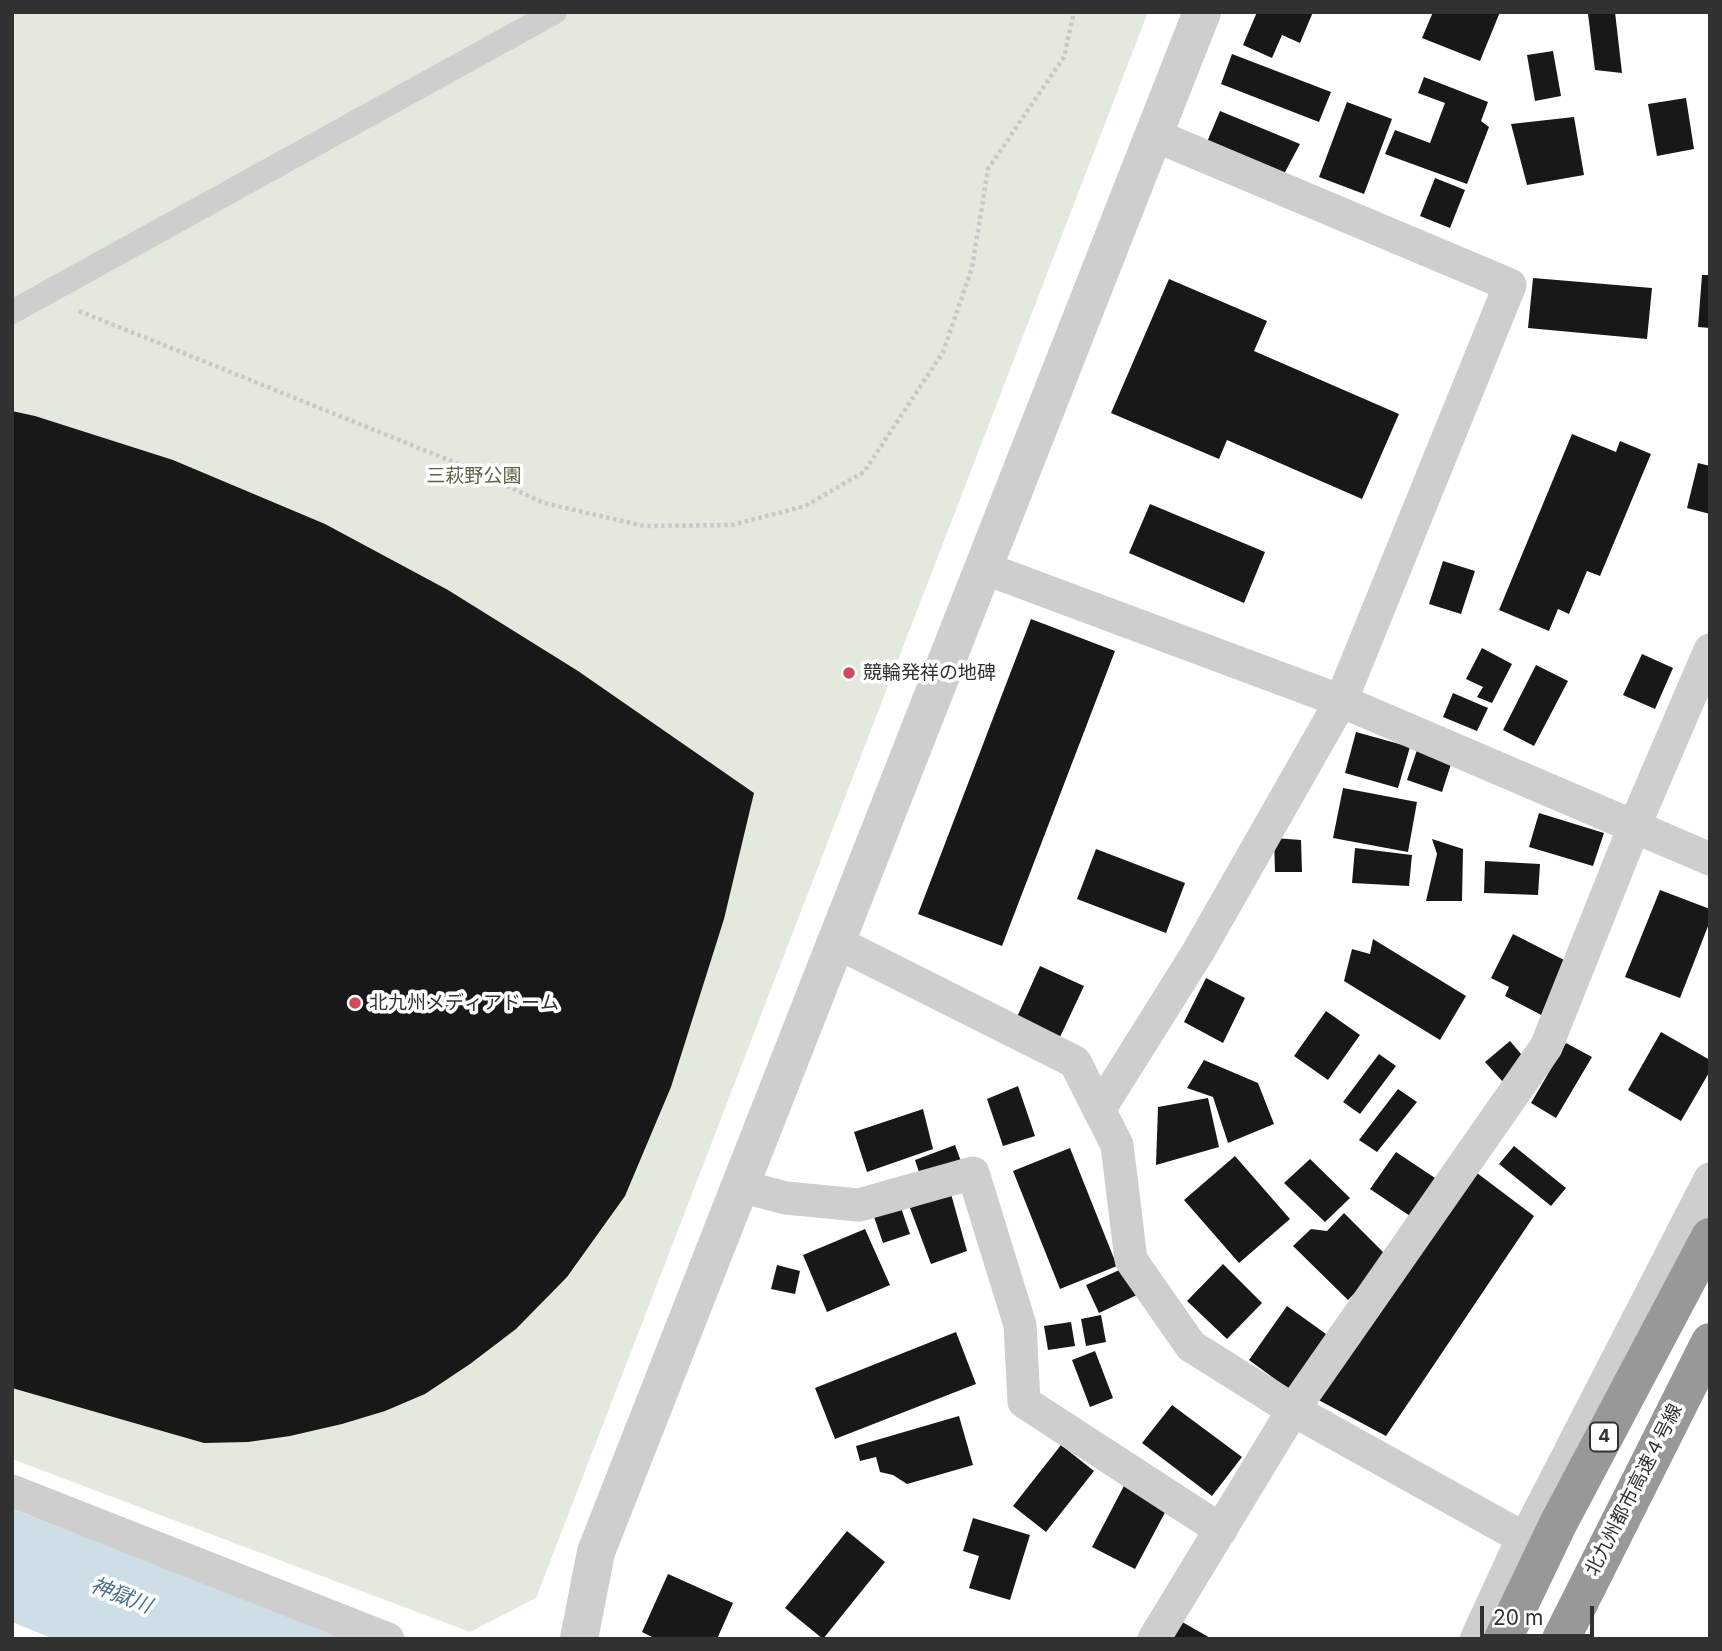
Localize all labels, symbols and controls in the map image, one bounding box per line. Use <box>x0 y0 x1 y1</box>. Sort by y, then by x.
park label: 三萩野公園 <box>427 465 521 487</box>
place label: 競輪発祥の地碑 <box>863 662 996 684</box>
marker: 競輪発祥の地碑 <box>841 665 857 681</box>
place label: 北九州メディアドーム <box>369 992 559 1014</box>
marker: 北九州メディアドーム <box>347 995 363 1011</box>
street label: 北九州都市高速４号線 <box>1581 1400 1687 1580</box>
road number: 4 <box>1590 1422 1618 1452</box>
water label: 神獄川 <box>87 1573 155 1619</box>
scale bar <box>1484 1592 1598 1636</box>
text: 20 m <box>1493 1605 1543 1630</box>

